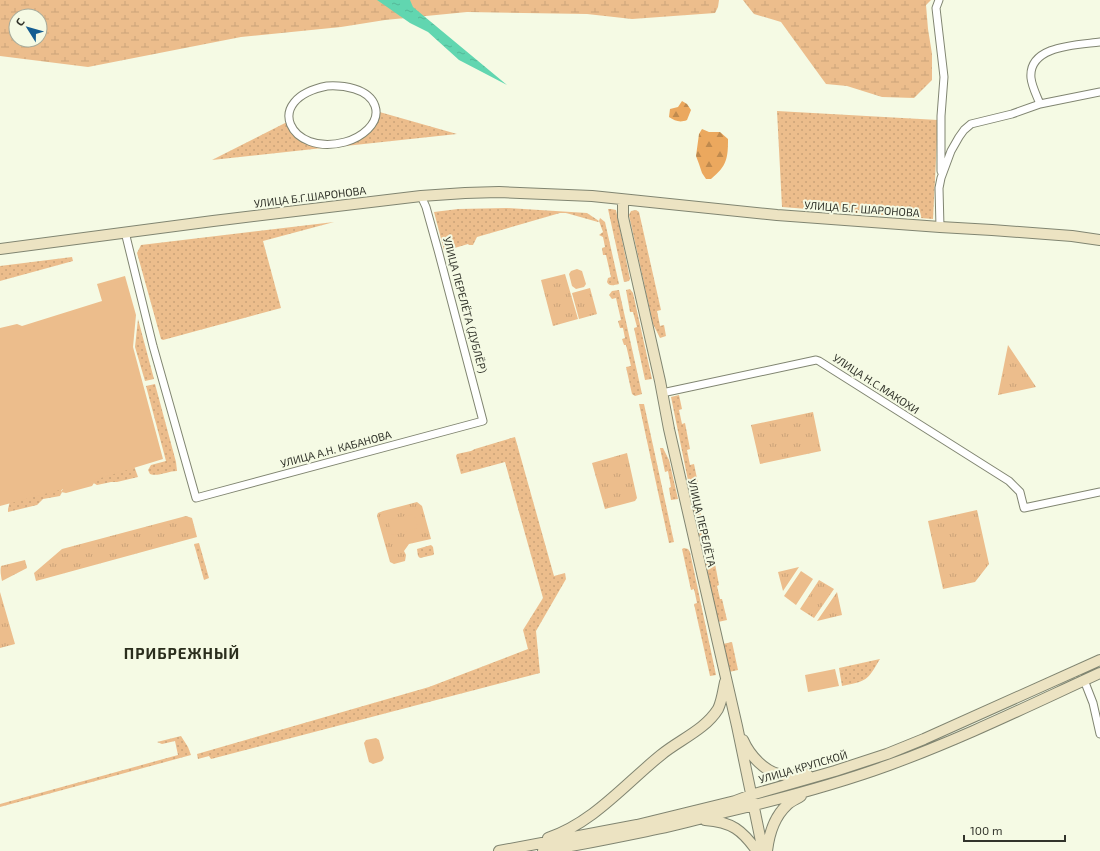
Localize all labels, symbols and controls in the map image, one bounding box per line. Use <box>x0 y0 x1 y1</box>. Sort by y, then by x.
north arrow <box>8 8 48 48</box>
text: С <box>12 15 27 28</box>
street label: УЛИЦА Б.Г.ШАРОНОВА <box>253 183 367 210</box>
street label: УЛИЦА Б.Г. ШАРОНОВА <box>804 198 920 219</box>
street label: УЛИЦА ПЕРЕЛЁТА (ДУБЛЁР) <box>441 235 490 375</box>
street label: УЛИЦА Н.С.МАКОХИ <box>831 351 922 416</box>
street label: УЛИЦА А.Н. КАБАНОВА <box>279 427 393 470</box>
street label: УЛИЦА ПЕРЕЛЁТА <box>686 478 719 568</box>
district label: ПРИБРЕЖНЫЙ <box>124 644 240 662</box>
street label: УЛИЦА КРУПСКОЙ <box>757 748 849 785</box>
scale bar <box>964 817 1065 843</box>
text: 100 m <box>970 823 1002 837</box>

